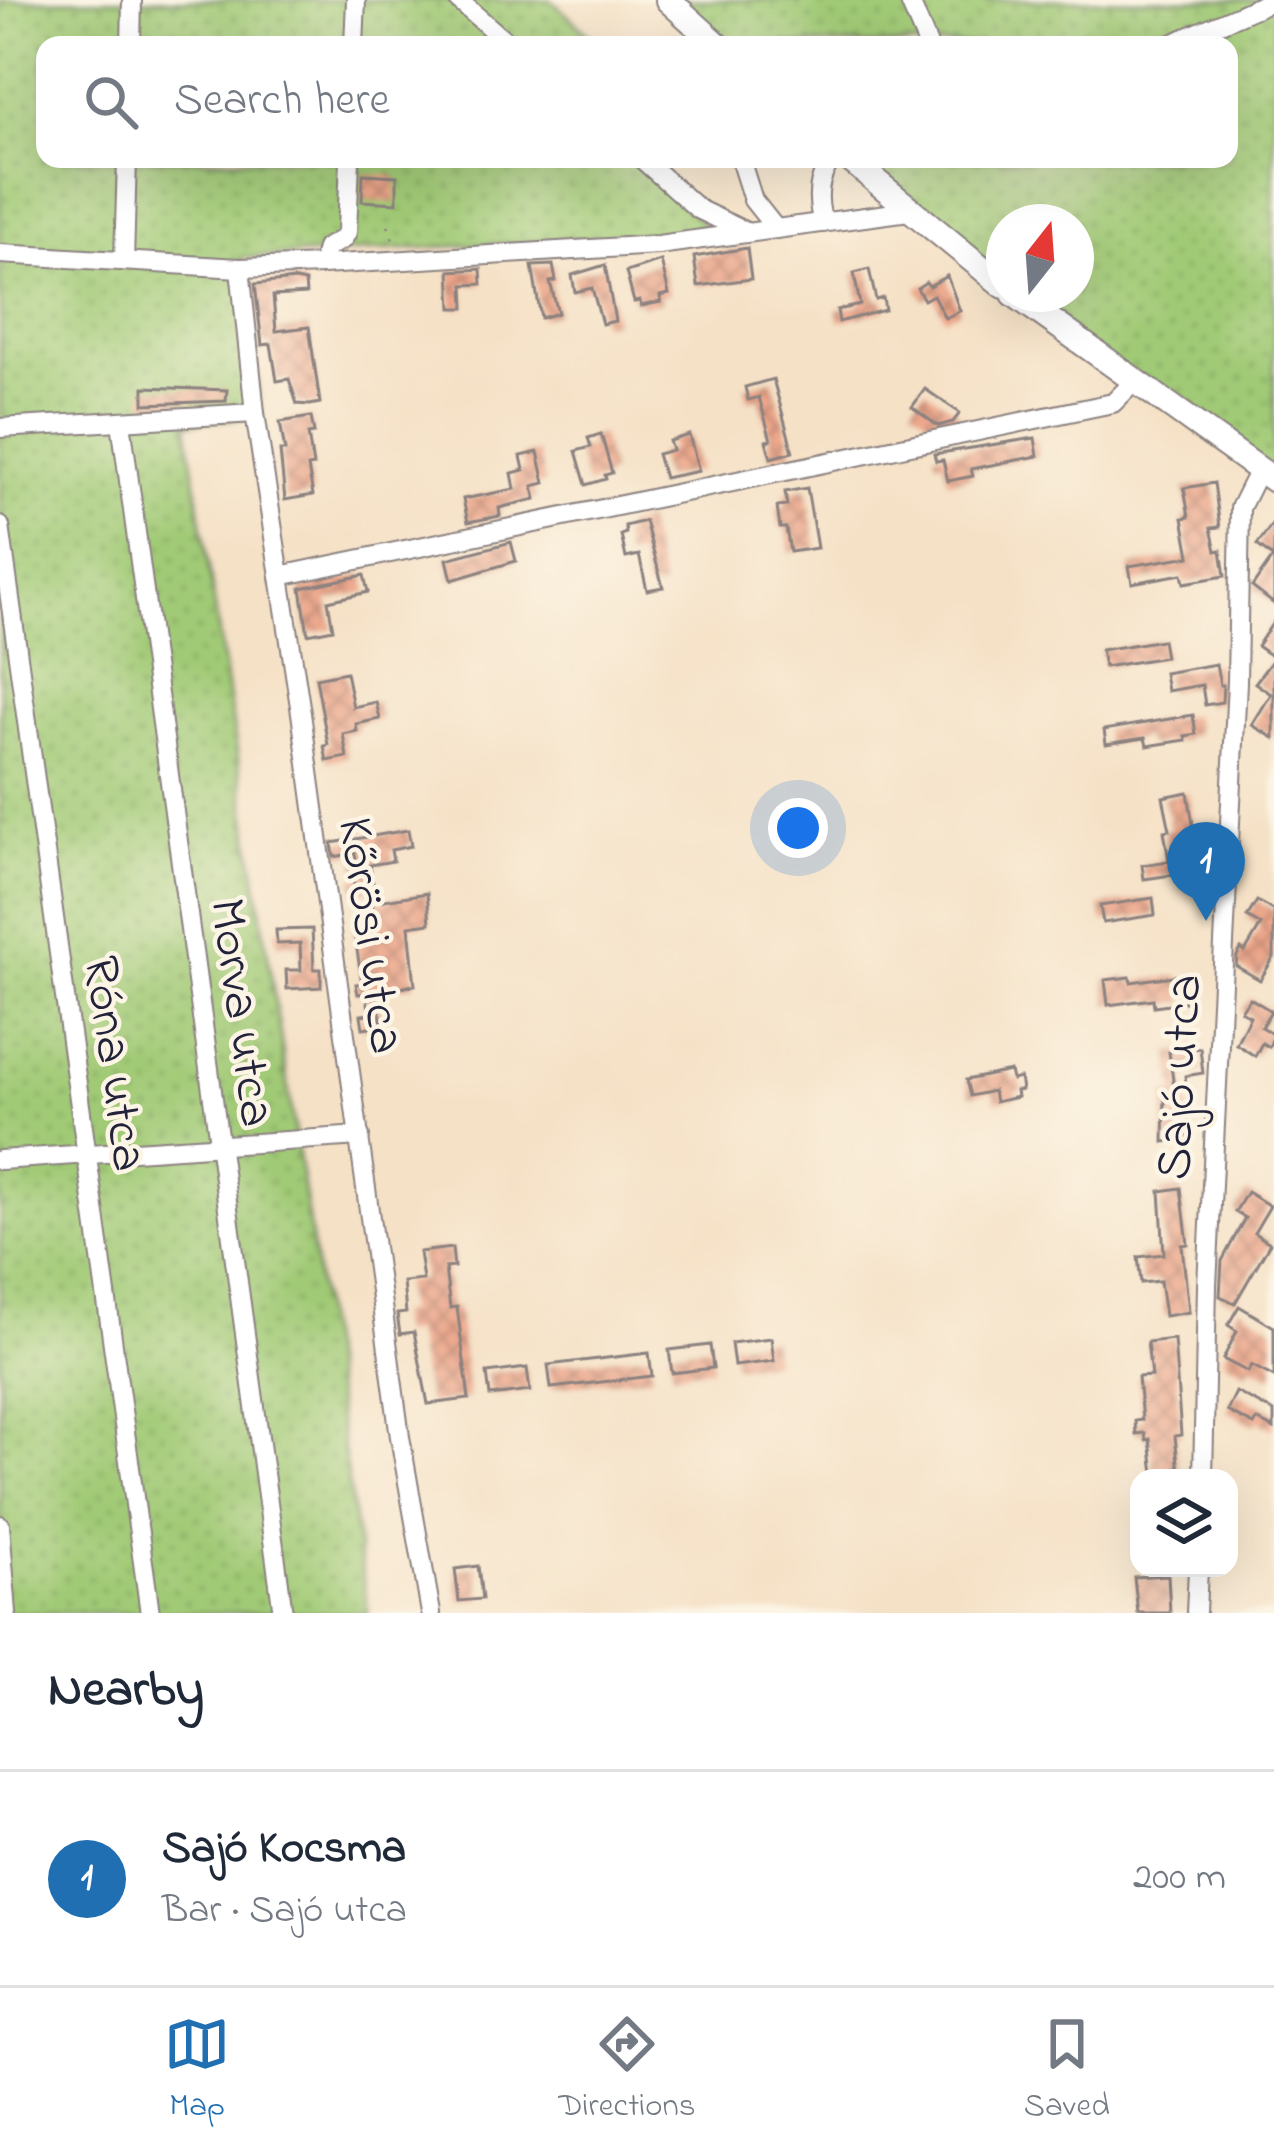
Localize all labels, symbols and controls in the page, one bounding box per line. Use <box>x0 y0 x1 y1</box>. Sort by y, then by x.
search box <box>36 36 1238 168</box>
icon: search <box>78 69 144 135</box>
text: Search here <box>174 69 390 135</box>
north arrow <box>986 204 1094 312</box>
your location <box>768 798 828 858</box>
street label: Kőrösi utca <box>315 813 422 1059</box>
pin: 1 <box>1167 822 1245 921</box>
street label: Morva utca <box>186 894 293 1132</box>
street label: Róna utca <box>60 951 165 1176</box>
street label: Sajó utca <box>1139 972 1224 1182</box>
map controls <box>1130 1469 1238 1577</box>
button: layers <box>1130 1469 1238 1577</box>
text: Nearby <box>48 1654 204 1729</box>
text: Sajó Kocsma <box>162 1817 406 1883</box>
text: 1 <box>81 1850 93 1907</box>
text: 200 m <box>1133 1850 1226 1907</box>
text: Bar · Sajó utca <box>162 1883 407 1940</box>
tab: Map <box>164 2011 230 2131</box>
tab: Directions <box>558 2011 695 2131</box>
tab: Saved <box>1024 2011 1110 2131</box>

